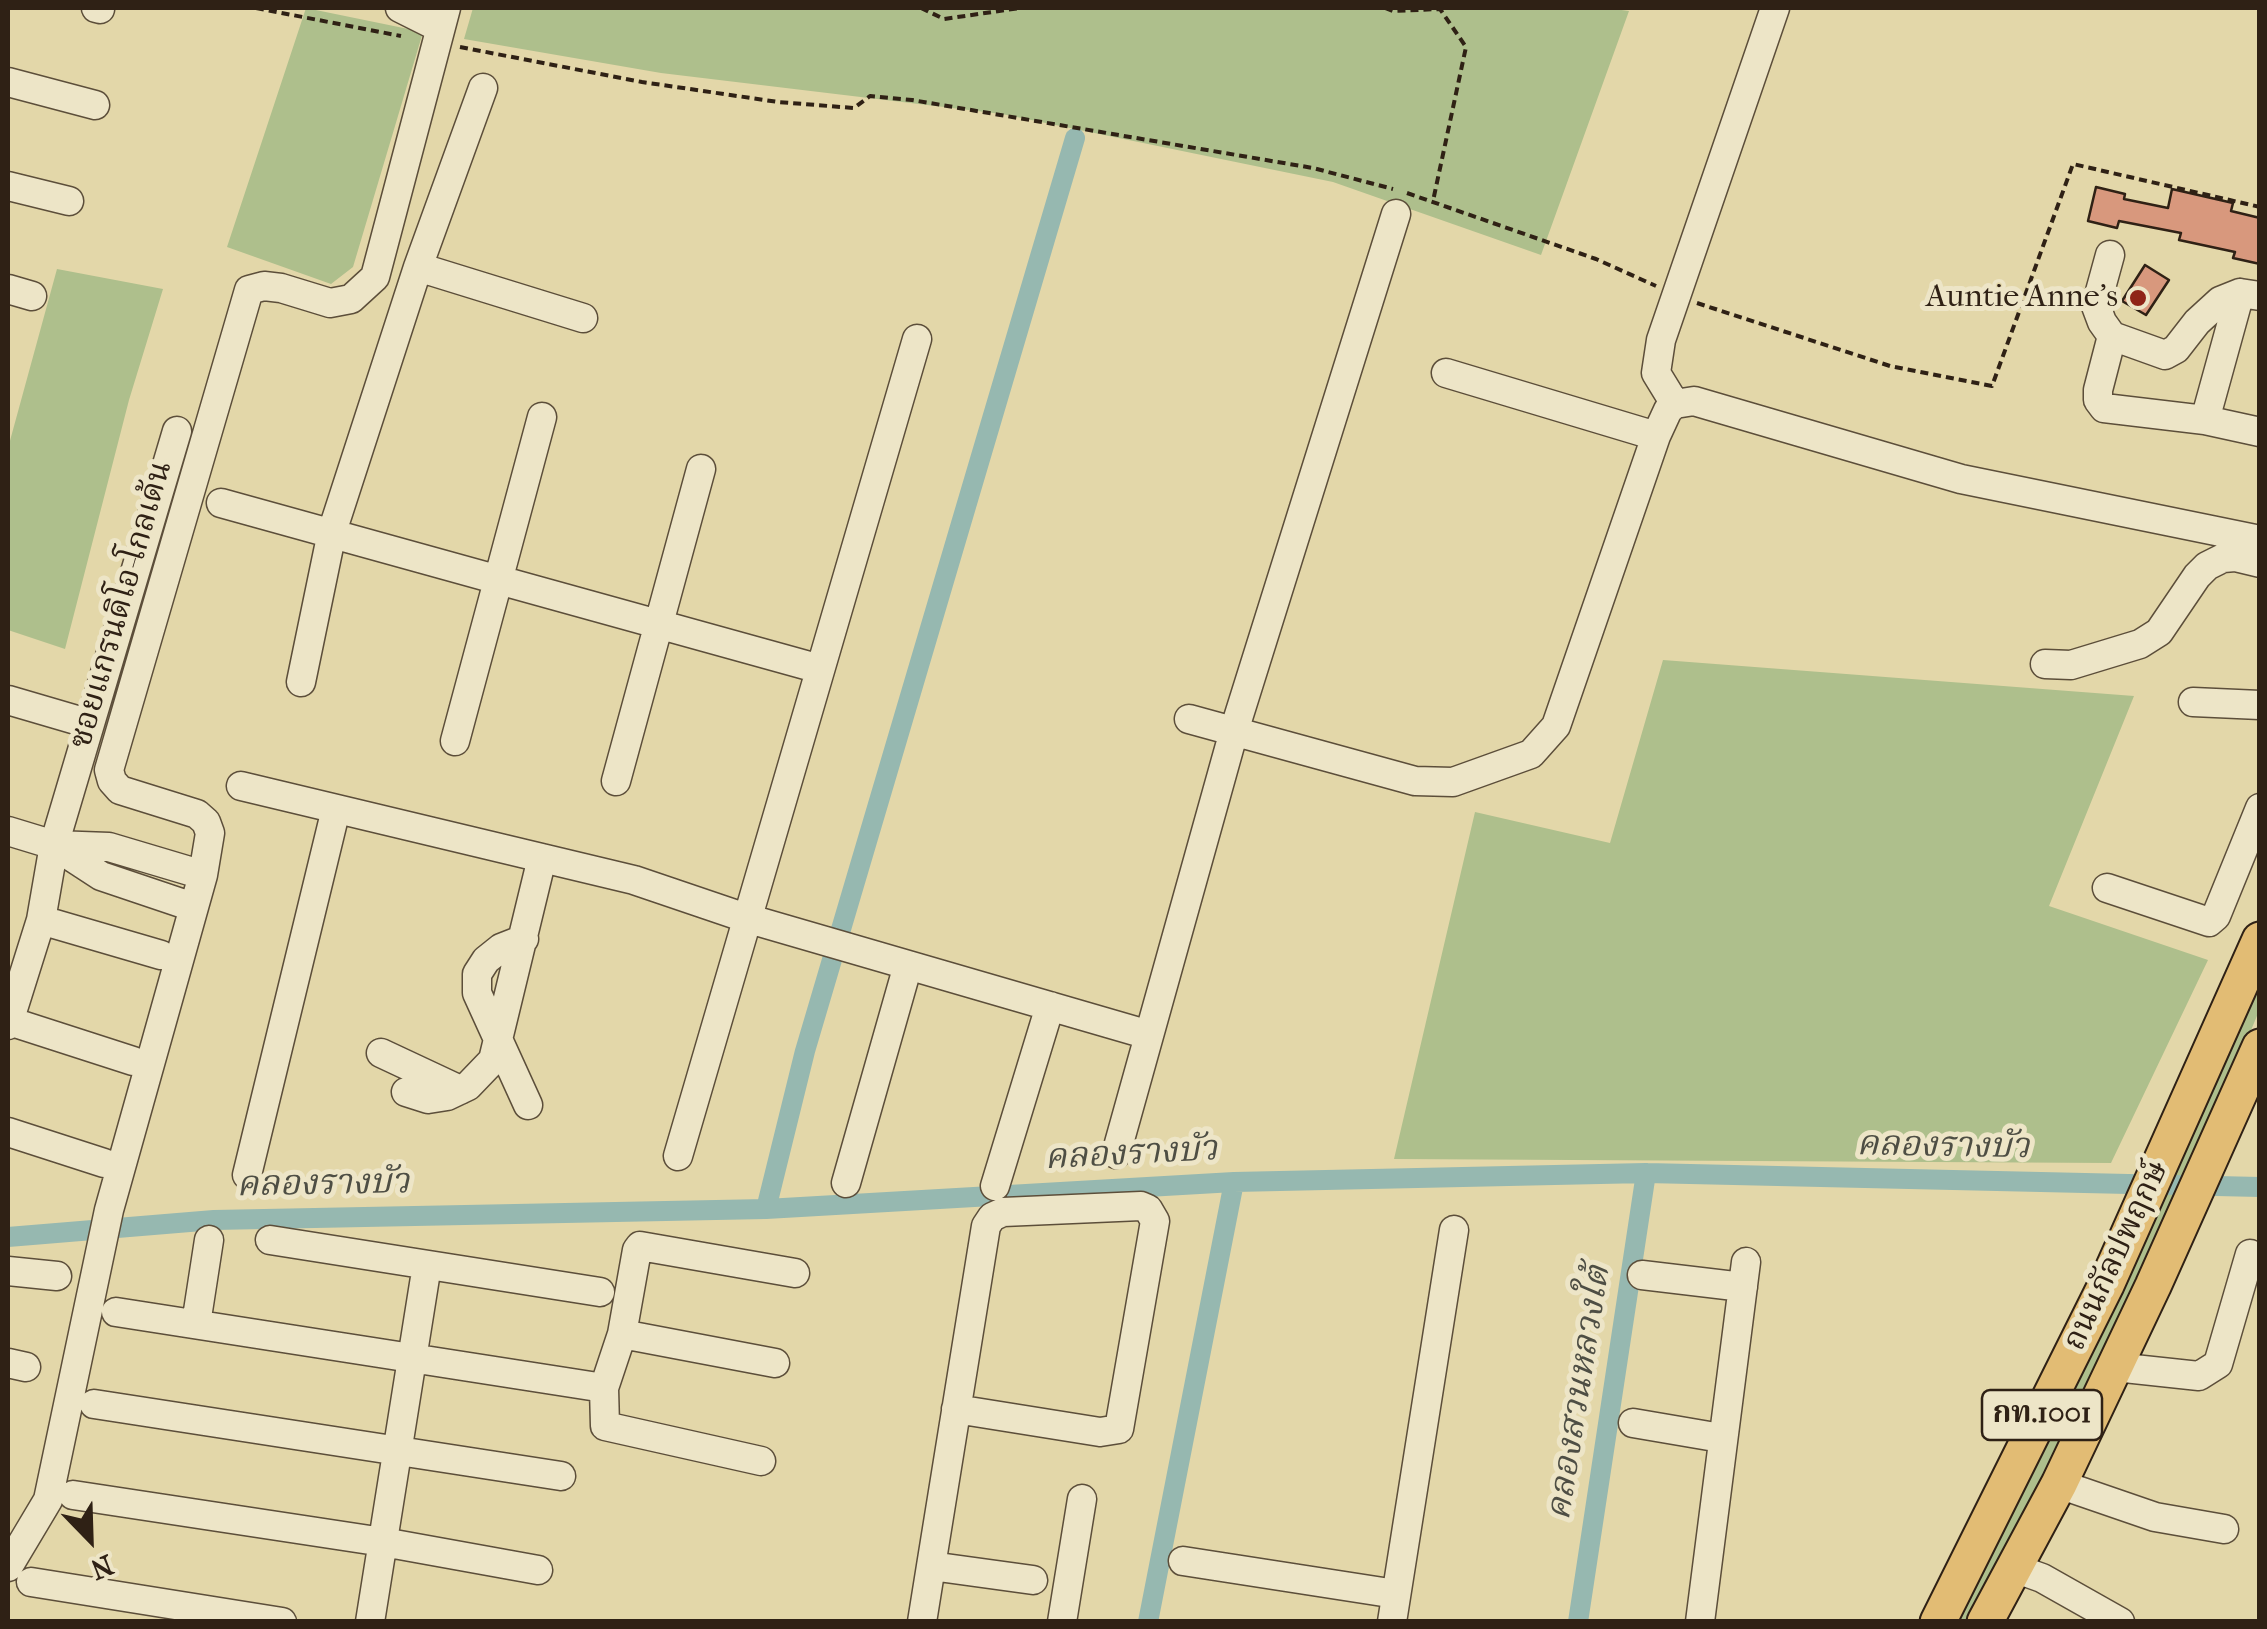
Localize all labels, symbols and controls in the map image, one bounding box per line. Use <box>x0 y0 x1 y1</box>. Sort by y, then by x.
place label: Auntie Anne's <box>1926 279 2118 317</box>
marker: Auntie Anne's <box>2127 287 2149 309</box>
street label: ซอยแกรนดิโอ-โกลเด้น <box>63 457 181 753</box>
water label: คลองรางบัว <box>1856 1124 2030 1170</box>
water label: คลองรางบัว <box>1043 1129 1219 1181</box>
street label: ถนนกัลปพฤกษ์ <box>2056 1155 2178 1357</box>
water label: คลองรางบัว <box>236 1162 410 1208</box>
water label: คลองสวนหลวงใต้ <box>1539 1263 1621 1523</box>
road number: กท.1001 <box>1982 1390 2102 1440</box>
north arrow <box>40 1489 140 1589</box>
text: N <box>86 1548 118 1586</box>

